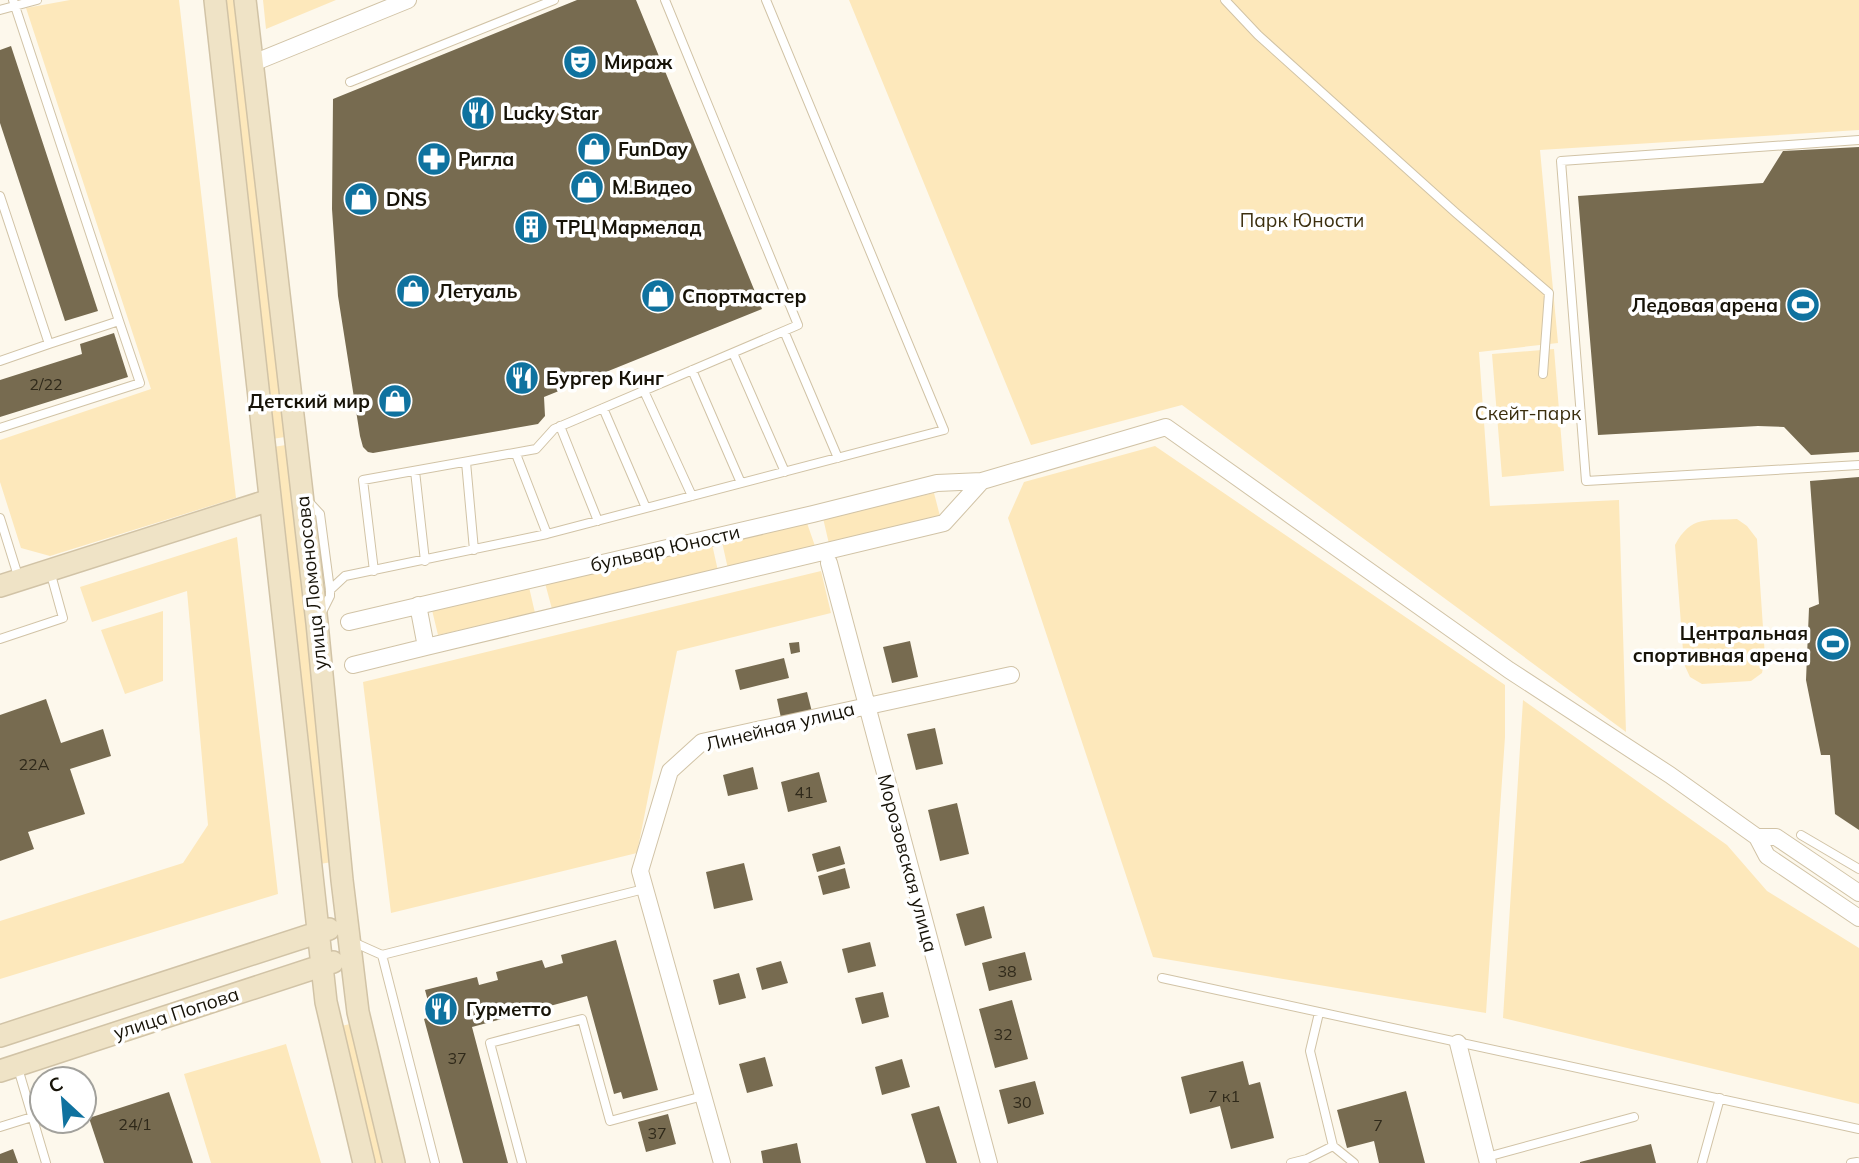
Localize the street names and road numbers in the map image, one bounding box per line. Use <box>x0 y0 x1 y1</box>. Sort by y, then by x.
street label: улица Ломоносова <box>290 495 332 671</box>
street label: бульвар Юности <box>588 519 742 577</box>
street label: Линейная улица <box>703 696 857 756</box>
street label: Морозовская улица <box>873 771 943 955</box>
street label: улица Попова <box>110 981 242 1045</box>

